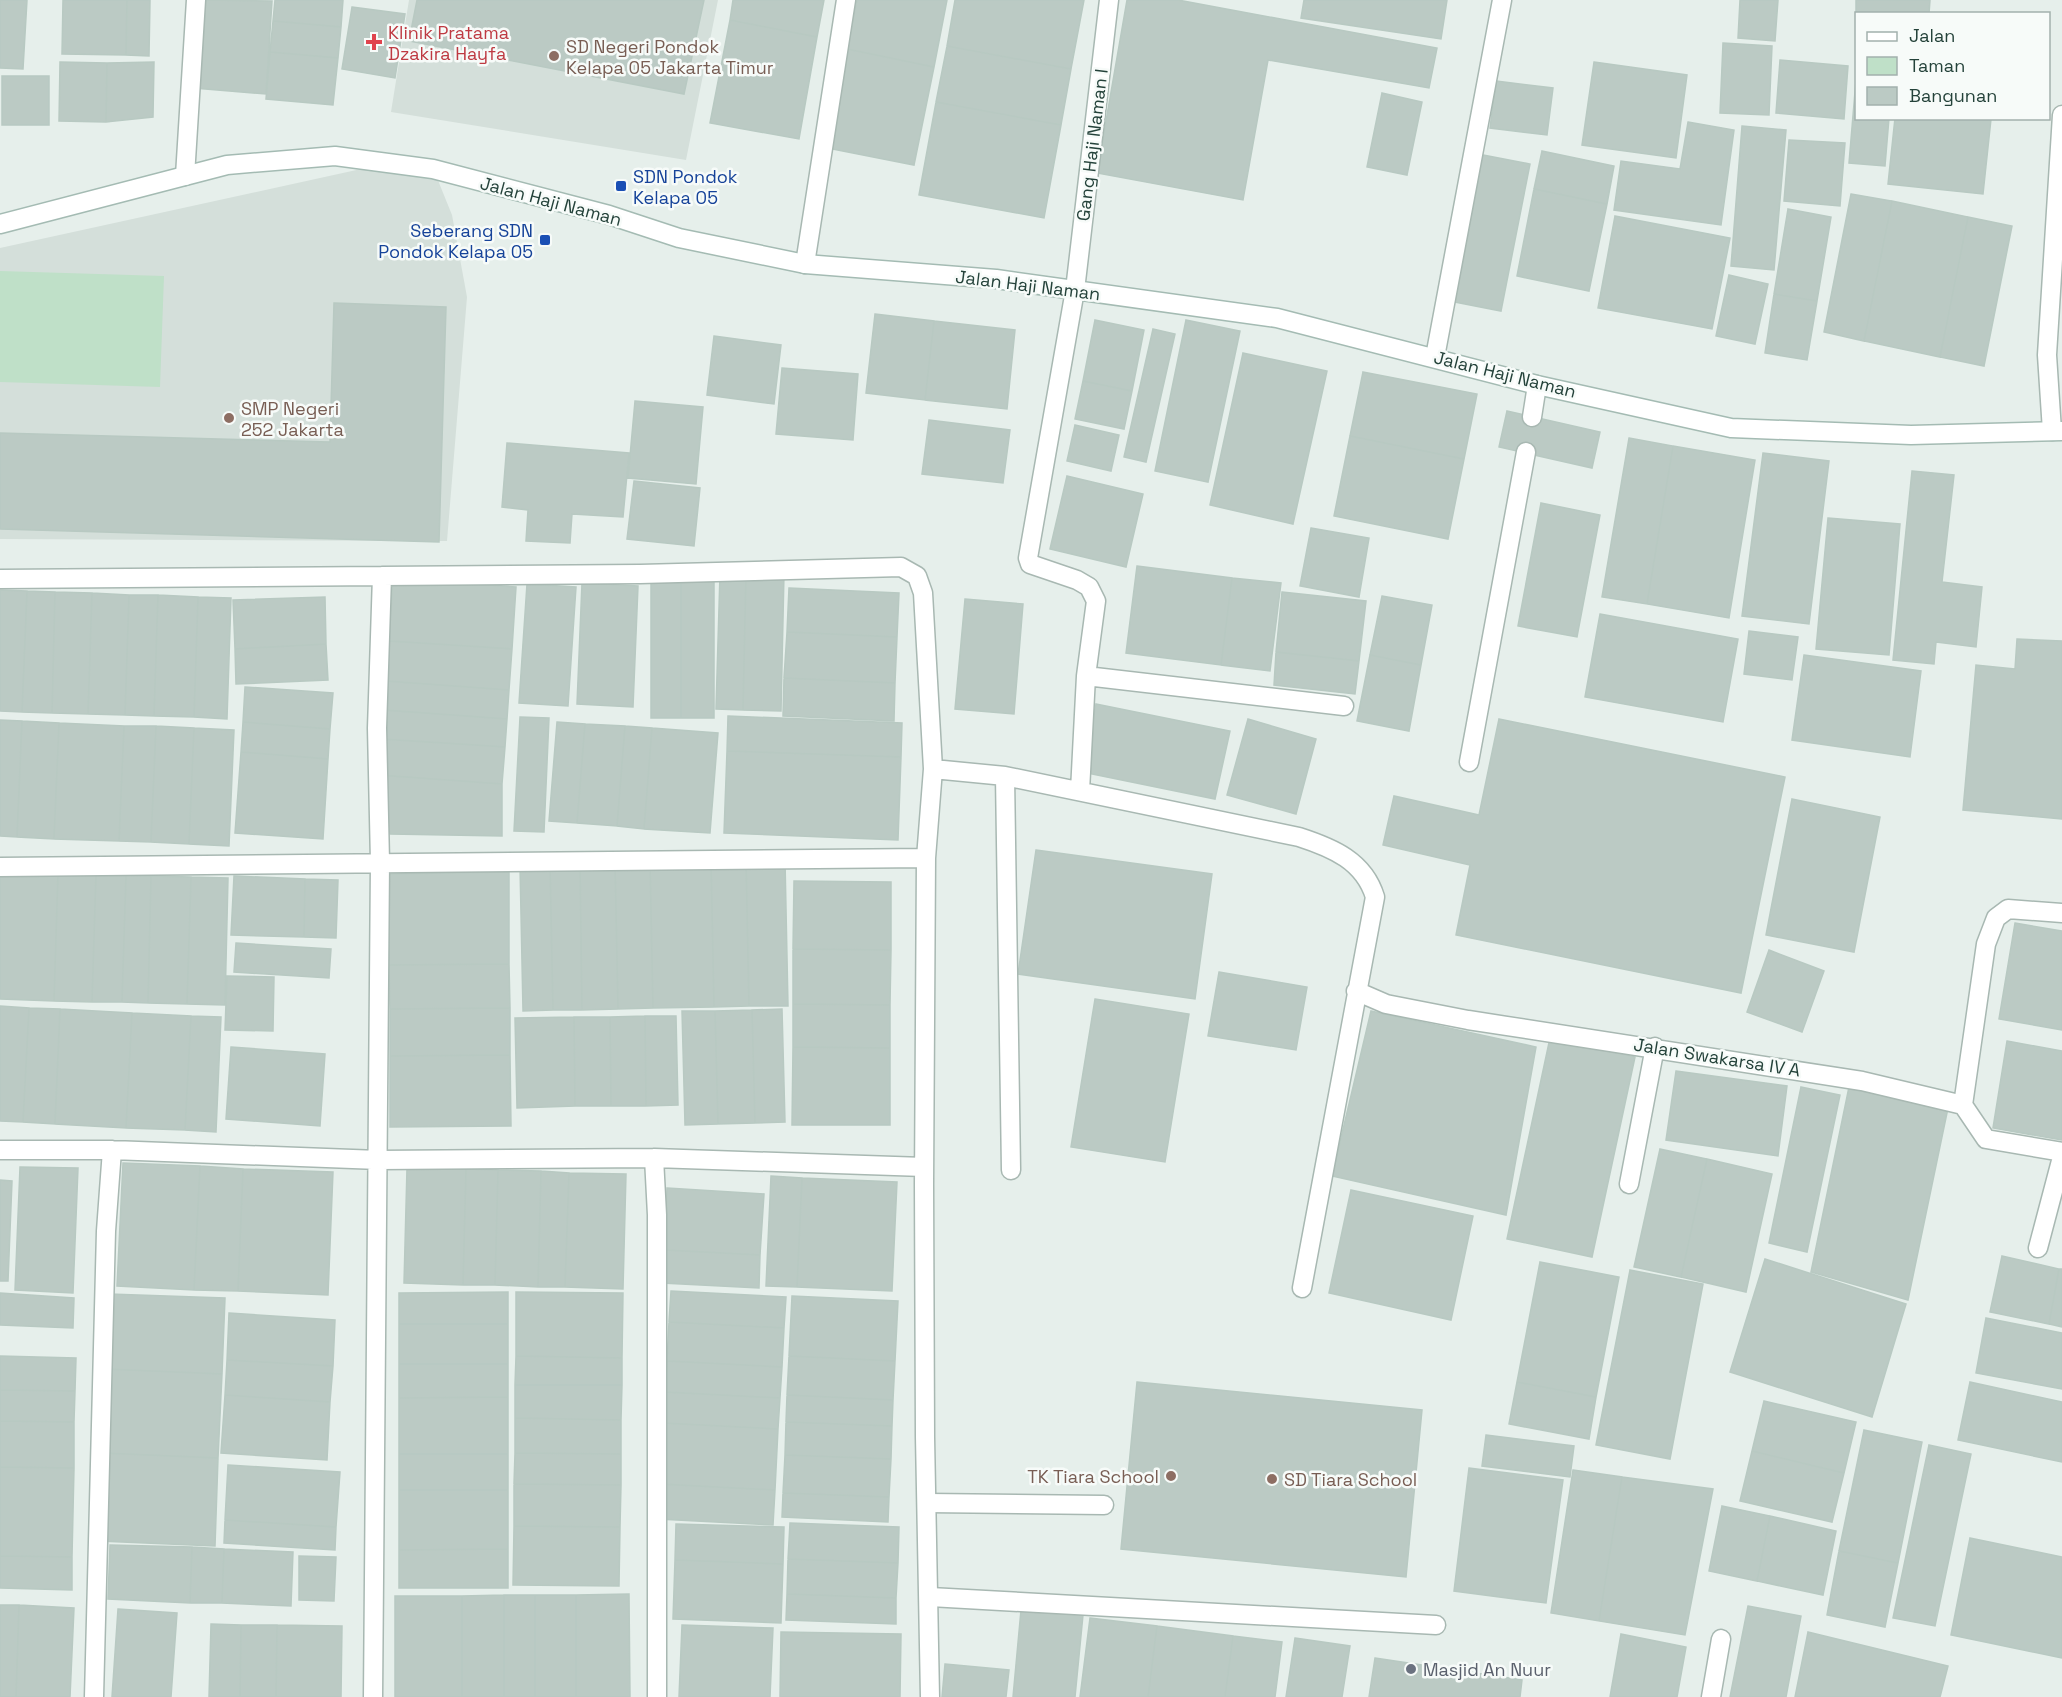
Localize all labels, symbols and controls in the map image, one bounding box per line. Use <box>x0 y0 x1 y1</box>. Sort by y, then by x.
legend <box>1855 12 2050 120</box>
place label: Klinik Pratama Dzakira Hayfa <box>388 21 509 65</box>
text: Jalan <box>1909 24 1955 47</box>
marker: Klinik Pratama Dzakira Hayfa <box>365 33 383 51</box>
place label: SD Negeri Pondok Kelapa 05 Jakarta Timur <box>566 35 774 79</box>
marker: SD Negeri Pondok Kelapa 05 Jakarta Timur <box>547 49 561 63</box>
text: Taman <box>1909 54 1965 77</box>
street label: Gang Haji Naman I <box>1071 68 1113 222</box>
text: Bangunan <box>1909 84 1997 107</box>
place label: SDN Pondok Kelapa 05 <box>633 165 738 209</box>
street label: Jalan Haji Naman <box>478 171 624 231</box>
marker: SDN Pondok Kelapa 05 <box>614 179 628 193</box>
place label: Seberang SDN Pondok Kelapa 05 <box>378 219 533 263</box>
marker: Seberang SDN Pondok Kelapa 05 <box>538 233 552 247</box>
street label: Jalan Haji Naman <box>954 265 1102 305</box>
street label: Jalan Haji Naman <box>1431 345 1579 403</box>
place label: SMP Negeri 252 Jakarta <box>241 397 344 441</box>
marker: SMP Negeri 252 Jakarta <box>222 411 236 425</box>
street label: Jalan Swakarsa IV A <box>1632 1032 1802 1082</box>
place label: TK Tiara School <box>1027 1465 1159 1488</box>
place label: SD Tiara School <box>1284 1468 1417 1491</box>
marker: TK Tiara School <box>1164 1469 1178 1483</box>
marker: SD Tiara School <box>1265 1472 1279 1486</box>
place label: Masjid An Nuur <box>1423 1658 1551 1681</box>
marker: Masjid An Nuur <box>1404 1662 1418 1676</box>

